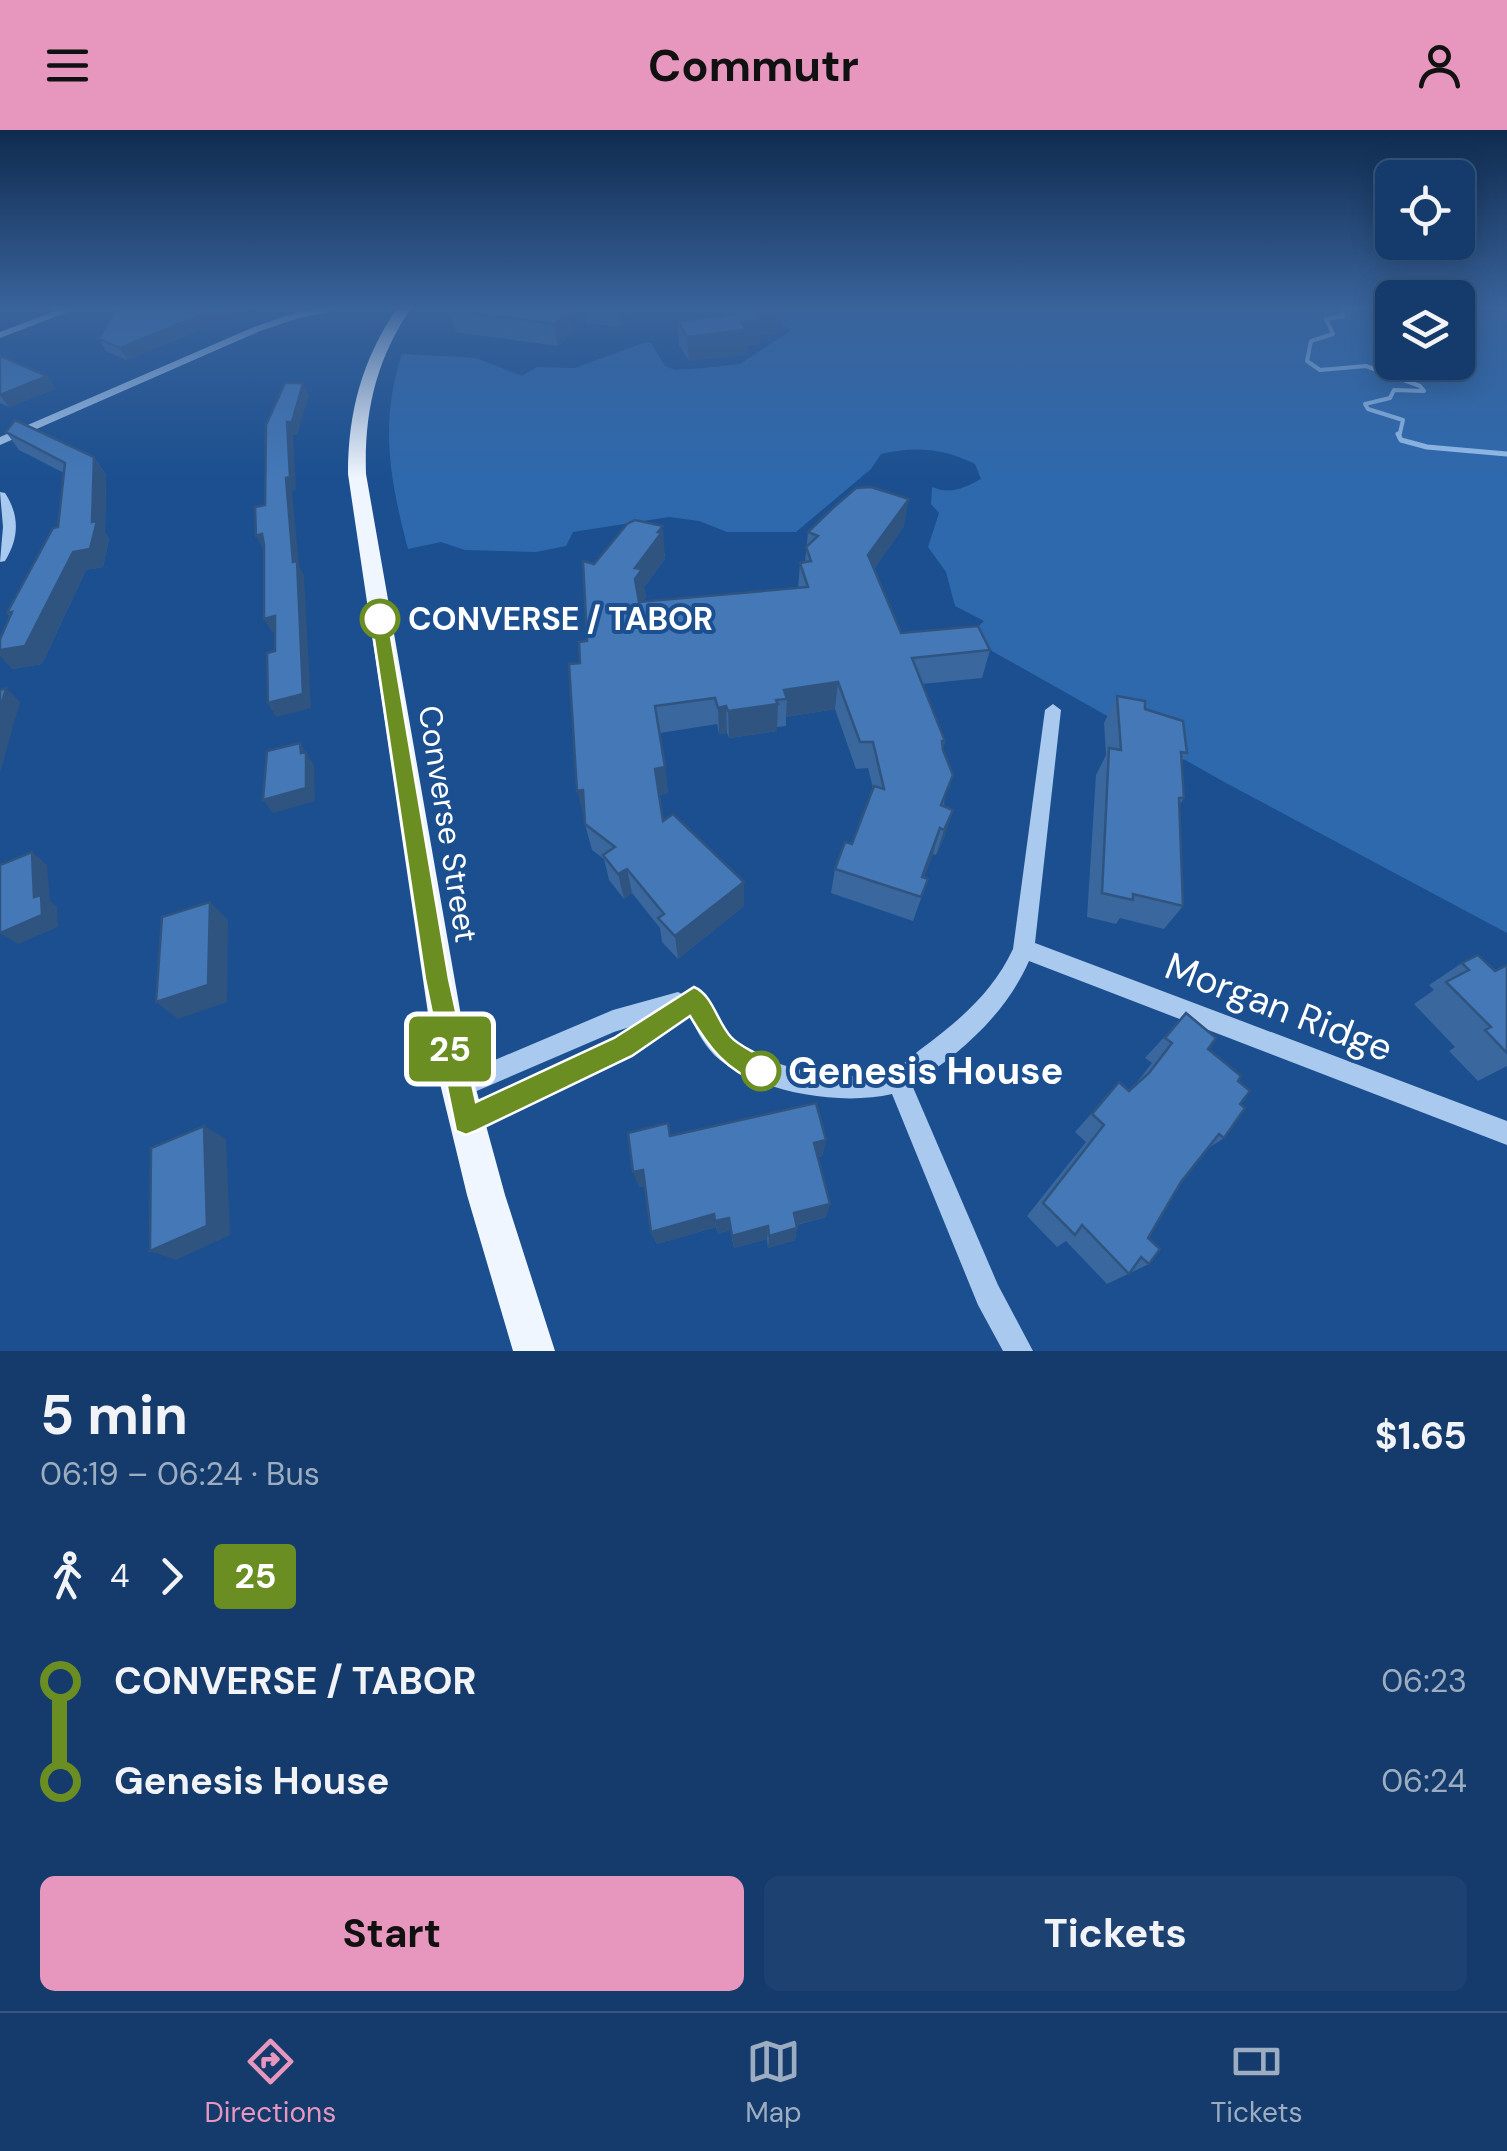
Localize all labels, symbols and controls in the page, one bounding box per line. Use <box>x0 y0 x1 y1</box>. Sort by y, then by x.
text: Commutr <box>648 36 859 95</box>
icon: menu <box>40 38 95 93</box>
icon: person <box>1412 38 1467 93</box>
map controls <box>1375 160 1475 380</box>
button: locate <box>1375 160 1475 260</box>
button: layers <box>1375 280 1475 380</box>
place label: CONVERSE / TABOR <box>408 598 713 640</box>
marker: CONVERSE / TABOR <box>361 600 399 638</box>
street label: Converse Street <box>409 702 487 946</box>
street label: Morgan Ridge <box>1158 941 1400 1073</box>
line badge: 25 <box>405 1016 495 1082</box>
text: 25 <box>429 1026 471 1072</box>
place label: Genesis House <box>788 1046 1063 1096</box>
marker: Genesis House <box>742 1052 780 1090</box>
text: 5 min <box>40 1379 188 1451</box>
text: $1.65 <box>1375 1411 1467 1461</box>
text: 06:19 – 06:24 · Bus <box>40 1453 320 1495</box>
icon: walk <box>40 1549 95 1604</box>
icon: forward <box>144 1549 199 1604</box>
text: 25 <box>234 1553 276 1599</box>
text: 4 <box>110 1555 129 1597</box>
text: CONVERSE / TABOR <box>114 1656 477 1706</box>
text: 06:23 <box>1381 1660 1467 1702</box>
text: Genesis House <box>114 1756 389 1806</box>
text: 06:24 <box>1381 1760 1467 1802</box>
button: Start <box>40 1876 744 1991</box>
button: Tickets <box>764 1876 1467 1991</box>
tab: Directions <box>204 2034 336 2131</box>
tab: Map <box>745 2034 802 2131</box>
tab: Tickets <box>1210 2034 1302 2131</box>

